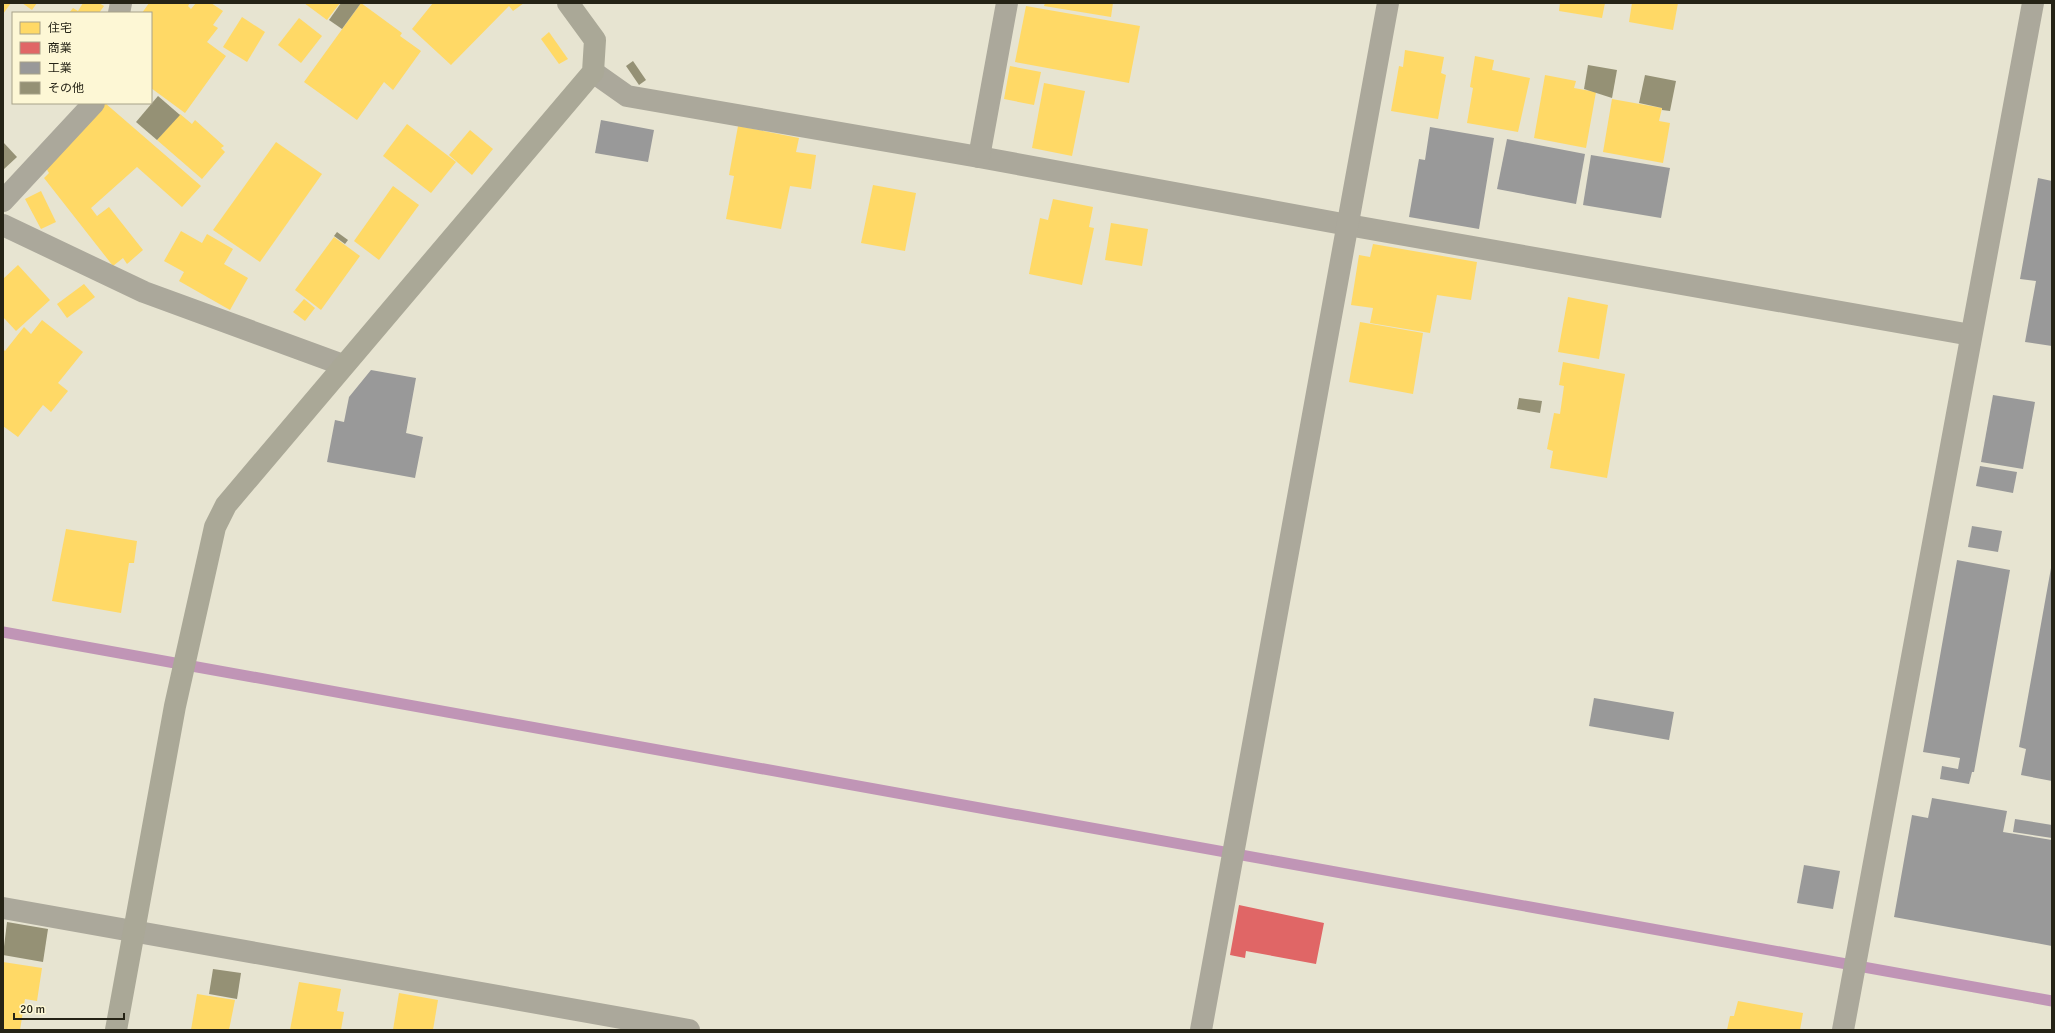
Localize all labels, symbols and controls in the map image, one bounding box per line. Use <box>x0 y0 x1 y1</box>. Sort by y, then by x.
legend <box>12 12 152 104</box>
text: 住宅 <box>48 21 72 36</box>
text: 商業 <box>48 41 72 56</box>
text: 工業 <box>48 61 72 76</box>
text: その他 <box>48 81 84 96</box>
scale bar <box>14 995 124 1021</box>
text: 20 m <box>20 1002 45 1017</box>

